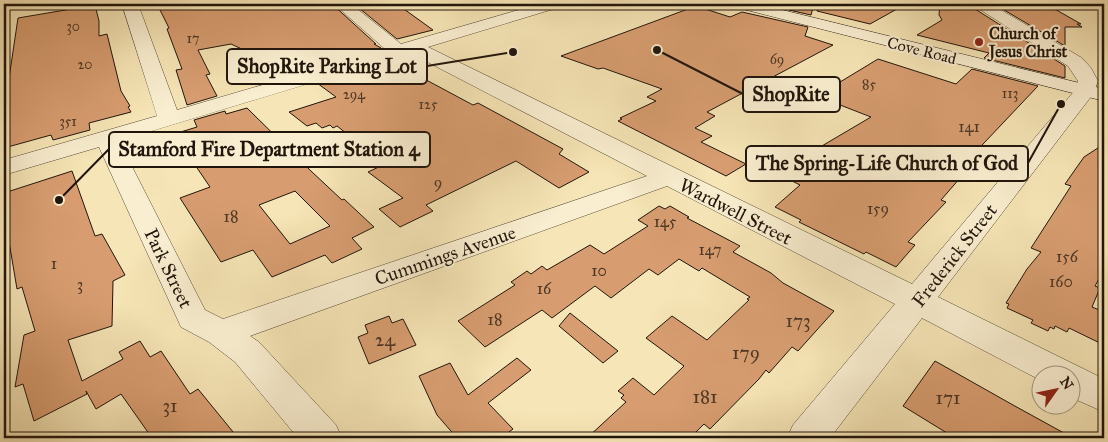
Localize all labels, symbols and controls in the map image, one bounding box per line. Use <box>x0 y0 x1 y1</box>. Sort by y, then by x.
house number: 30 <box>66 18 80 35</box>
place label: Church of Jesus Christ <box>987 24 1068 62</box>
house number: 17 <box>186 30 200 47</box>
street label: Cove Road <box>885 33 958 68</box>
marker: Church of Jesus Christ <box>973 36 985 48</box>
callout: ShopRite Parking Lot <box>227 49 427 84</box>
house number: 69 <box>770 51 784 68</box>
text: ShopRite Parking Lot <box>237 54 418 79</box>
house number: 20 <box>77 56 93 73</box>
house number: 85 <box>862 76 876 93</box>
callout: ShopRite <box>743 77 840 112</box>
text: ShopRite <box>752 82 830 107</box>
house number: 113 <box>1002 85 1018 102</box>
house number: 294 <box>343 86 366 103</box>
house number: 125 <box>419 96 438 113</box>
house number: 351 <box>59 113 77 130</box>
house number: 141 <box>958 117 980 136</box>
callout: Stamford Fire Department Station 4 <box>109 132 430 167</box>
text: Stamford Fire Department Station 4 <box>118 137 420 162</box>
callout: The Spring-Life Church of God <box>746 146 1028 181</box>
text: The Spring-Life Church of God <box>755 151 1019 176</box>
house number: 9 <box>434 173 442 192</box>
street label: Wardwell Street <box>676 173 796 250</box>
house number: 159 <box>867 199 889 218</box>
street label: Frederick Street <box>907 199 1002 312</box>
house number: 18 <box>224 207 238 226</box>
house number: 145 <box>654 212 677 231</box>
street label: Cummings Avenue <box>372 221 519 291</box>
street label: Park Street <box>139 225 198 312</box>
house number: 147 <box>698 240 722 259</box>
house number: 156 <box>1056 247 1079 266</box>
house number: 1 <box>51 254 57 273</box>
house number: 10 <box>591 261 607 280</box>
house number: 160 <box>1049 272 1073 291</box>
house number: 3 <box>77 275 83 294</box>
house number: 16 <box>537 279 552 298</box>
house number: 173 <box>785 309 811 332</box>
house number: 18 <box>488 310 502 329</box>
house number: 24 <box>375 328 395 351</box>
house number: 179 <box>732 341 760 364</box>
north arrow <box>1030 364 1080 414</box>
text: N <box>1056 374 1077 393</box>
house number: 181 <box>692 385 718 408</box>
house number: 171 <box>935 386 961 409</box>
house number: 31 <box>162 394 178 417</box>

